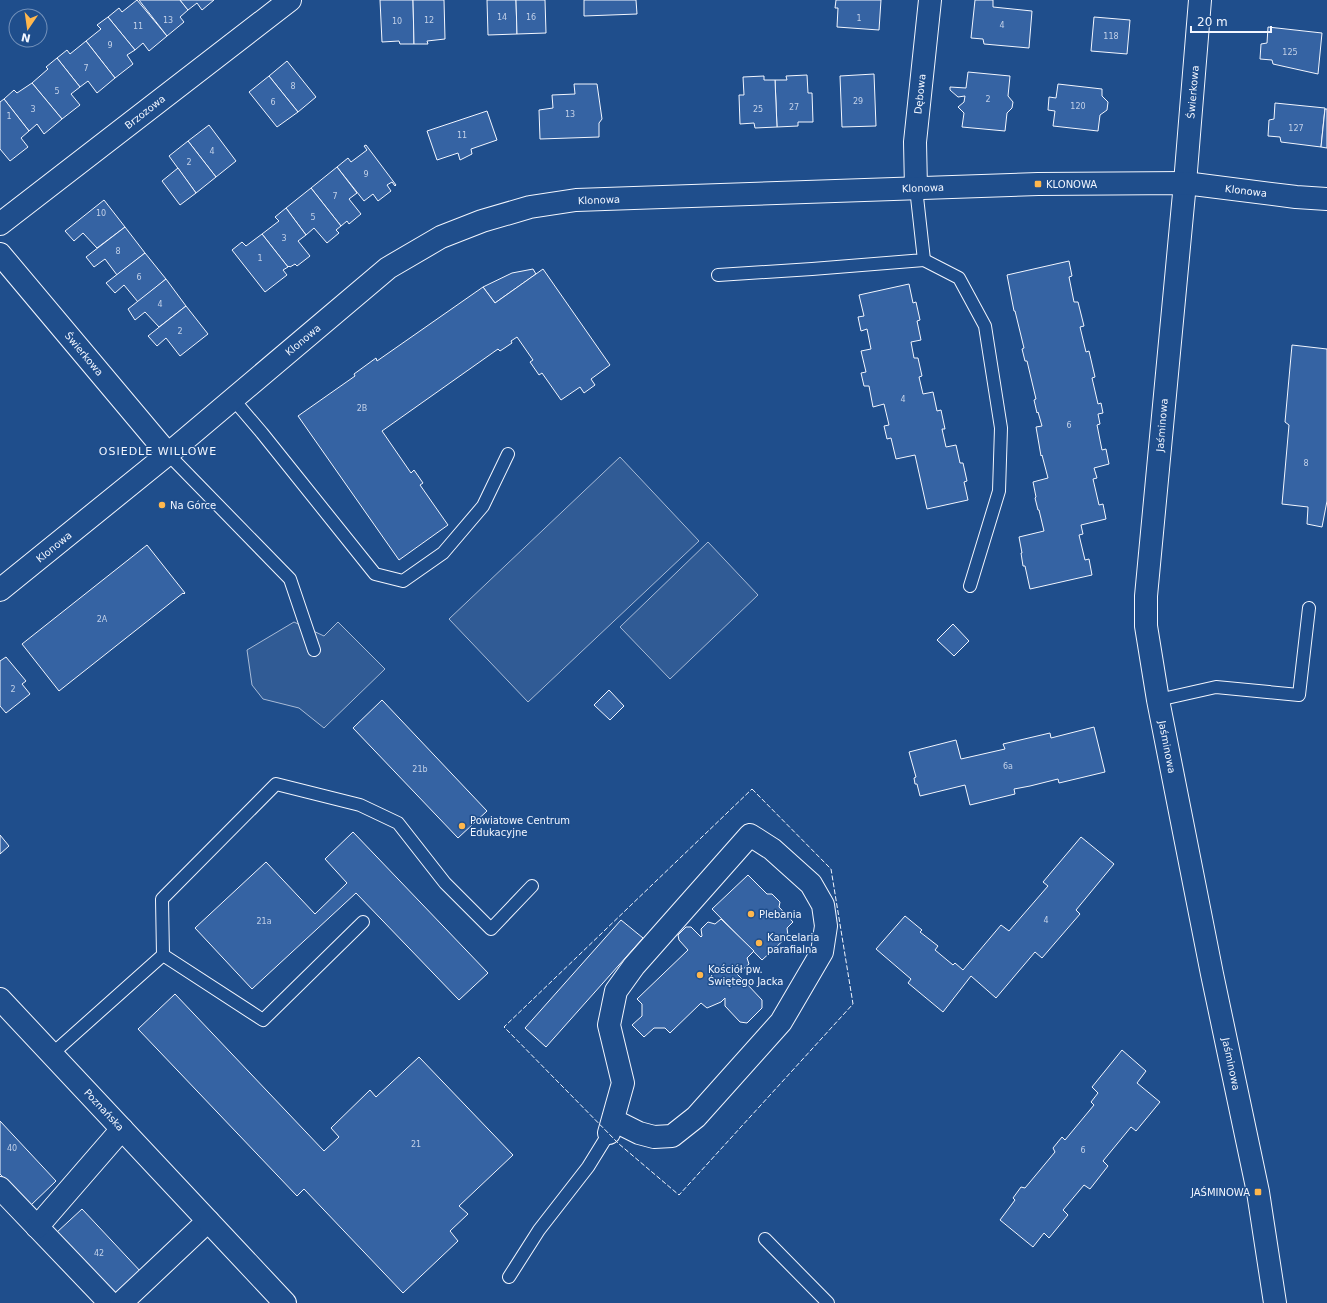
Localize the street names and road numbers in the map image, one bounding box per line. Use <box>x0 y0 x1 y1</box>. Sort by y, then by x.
street label: Świerkowa <box>1184 65 1201 119</box>
street label: Dębowa <box>912 73 928 115</box>
street label: Brzozowa <box>123 93 167 131</box>
street label: Klonowa <box>902 182 944 194</box>
street label: Klonowa <box>1224 183 1268 199</box>
street label: Klonowa <box>578 194 620 206</box>
street label: Klonowa <box>283 322 323 358</box>
street label: Świerkowa <box>63 329 106 378</box>
street label: Jaśminowa <box>1154 398 1170 453</box>
street label: Klonowa <box>34 529 74 565</box>
street label: Jaśminowa <box>1156 719 1178 774</box>
street label: Jaśminowa <box>1220 1036 1242 1091</box>
street label: Poznańska <box>82 1087 126 1133</box>

